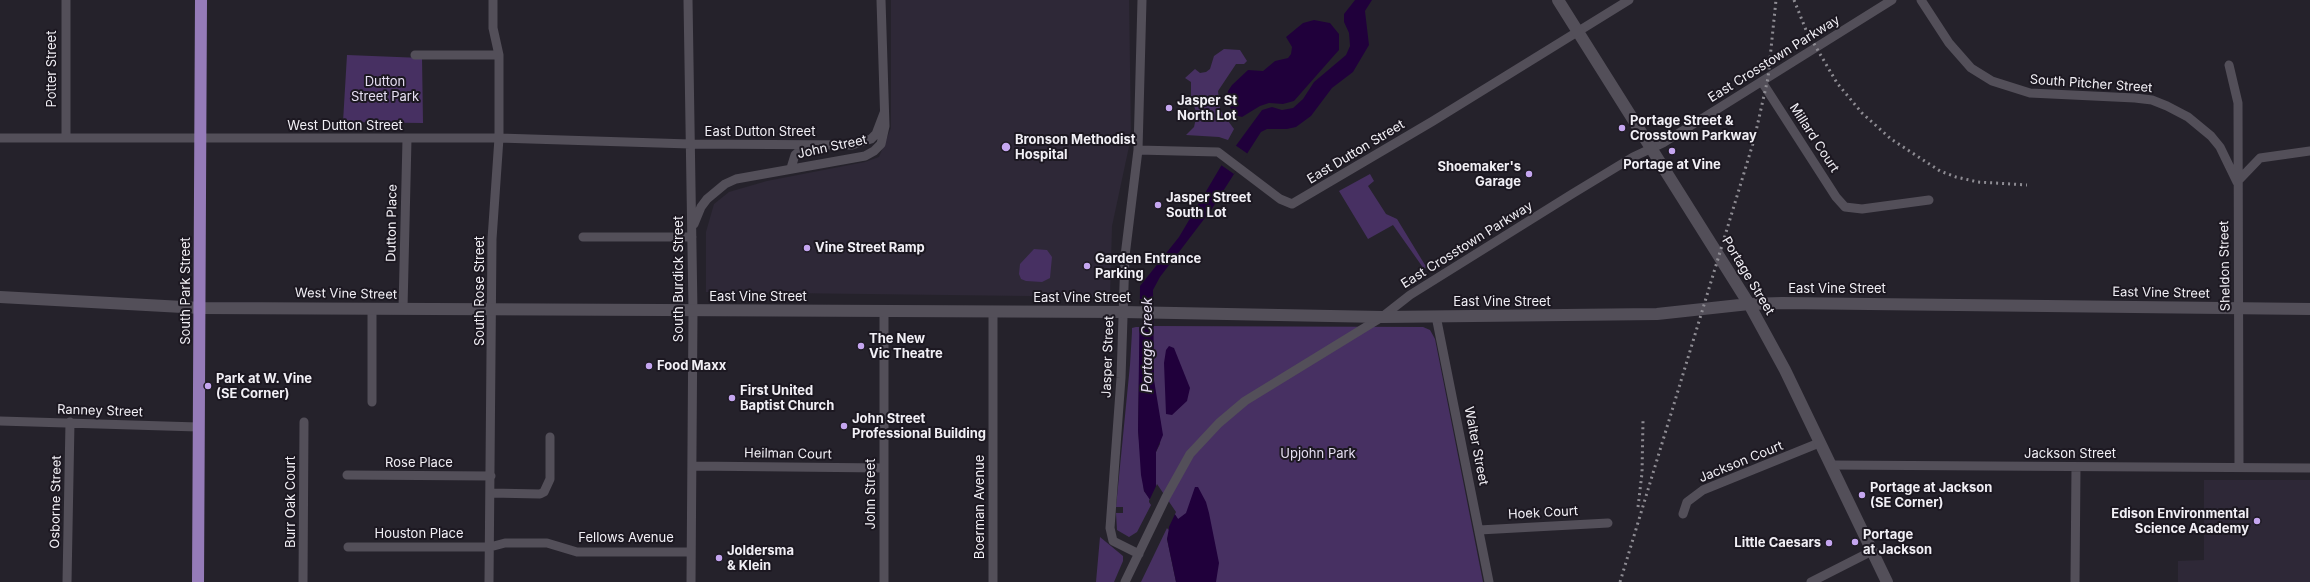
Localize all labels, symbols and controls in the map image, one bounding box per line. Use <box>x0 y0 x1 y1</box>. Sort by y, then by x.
street label: East Crosstown Parkway <box>1705 12 1843 106</box>
street label: Potter Street <box>44 31 60 107</box>
street label: South Pitcher Street <box>2029 72 2153 96</box>
park label: Dutton Street Park <box>351 74 419 105</box>
place label: Jasper St North Lot <box>1177 93 1237 124</box>
street label: Millard Court <box>1786 101 1842 175</box>
marker: Jasper St North Lot <box>1164 103 1174 113</box>
place label: Portage Street & Crosstown Parkway <box>1630 113 1757 144</box>
street label: East Dutton Street <box>1304 117 1408 187</box>
street label: West Dutton Street <box>287 118 403 134</box>
marker: Portage Street & Crosstown Parkway <box>1617 123 1627 133</box>
street label: East Dutton Street <box>705 124 815 140</box>
street label: John Street <box>796 132 868 162</box>
place label: Bronson Methodist Hospital <box>1015 132 1136 163</box>
marker: Bronson Methodist Hospital <box>1000 141 1012 153</box>
marker: Portage at Vine <box>1667 146 1677 156</box>
place label: Portage at Vine <box>1623 157 1721 173</box>
place label: Shoemaker's Garage <box>1437 159 1521 190</box>
marker: Shoemaker's Garage <box>1524 169 1534 179</box>
street label: Dutton Place <box>384 184 400 262</box>
place label: Jasper Street South Lot <box>1166 190 1251 221</box>
street label: East Crosstown Parkway <box>1398 198 1536 292</box>
marker: Jasper Street South Lot <box>1153 200 1163 210</box>
street label: South Burdick Street <box>671 216 687 342</box>
street label: Sheldon Street <box>2216 221 2234 311</box>
street label: Portage Street <box>1718 234 1778 318</box>
street label: South Rose Street <box>472 236 488 346</box>
street label: South Park Street <box>178 237 194 345</box>
place label: Vine Street Ramp <box>815 240 925 256</box>
marker: Vine Street Ramp <box>802 243 812 253</box>
place label: Garden Entrance Parking <box>1095 251 1201 282</box>
marker: Garden Entrance Parking <box>1082 261 1092 271</box>
street label: East Vine Street <box>1788 281 1886 297</box>
street label: East Vine Street <box>2112 284 2210 302</box>
street label: West Vine Street <box>295 285 397 303</box>
street label: East Vine Street <box>709 289 807 305</box>
street label: East Vine Street <box>1033 290 1131 306</box>
street label: East Vine Street <box>1453 294 1551 310</box>
water label: Portage Creek <box>1140 297 1156 393</box>
street label: Jasper Street <box>1099 316 1117 398</box>
place label: The New Vic Theatre <box>869 331 943 362</box>
marker: The New Vic Theatre <box>856 341 866 351</box>
place label: Food Maxx <box>657 358 726 374</box>
marker: Food Maxx <box>644 361 654 371</box>
place label: Park at W. Vine (SE Corner) <box>216 371 312 402</box>
marker: Park at W. Vine (SE Corner) <box>203 381 213 391</box>
place label: First United Baptist Church <box>740 383 834 414</box>
marker: First United Baptist Church <box>727 393 737 403</box>
street label: Ranney Street <box>57 402 143 420</box>
street label: Walter Street <box>1461 405 1491 487</box>
place label: John Street Professional Building <box>852 411 986 442</box>
marker: John Street Professional Building <box>839 421 849 431</box>
street label: Jackson Court <box>1697 438 1785 486</box>
street label: Heilman Court <box>744 445 832 463</box>
park label: Upjohn Park <box>1280 446 1356 462</box>
street label: Jackson Street <box>2024 446 2116 462</box>
street label: Osborne Street <box>47 455 65 549</box>
street label: Rose Place <box>385 455 453 471</box>
street label: Boerman Avenue <box>972 455 988 559</box>
street label: Burr Oak Court <box>283 456 299 548</box>
street label: John Street <box>863 459 879 529</box>
place label: Portage at Jackson (SE Corner) <box>1870 480 1992 511</box>
marker: Portage at Jackson (SE Corner) <box>1857 490 1867 500</box>
street label: Hoek Court <box>1508 503 1578 523</box>
place label: Edison Environmental Science Academy <box>2111 506 2249 537</box>
marker: Edison Environmental Science Academy <box>2252 516 2262 526</box>
street label: Houston Place <box>374 526 464 542</box>
place label: Portage at Jackson <box>1863 527 1932 558</box>
street label: Fellows Avenue <box>578 530 674 546</box>
place label: Little Caesars <box>1734 535 1821 551</box>
marker: Portage at Jackson <box>1850 537 1860 547</box>
marker: Little Caesars <box>1824 538 1834 548</box>
place label: Joldersma & Klein <box>727 543 794 574</box>
marker: Joldersma & Klein <box>714 553 724 563</box>

